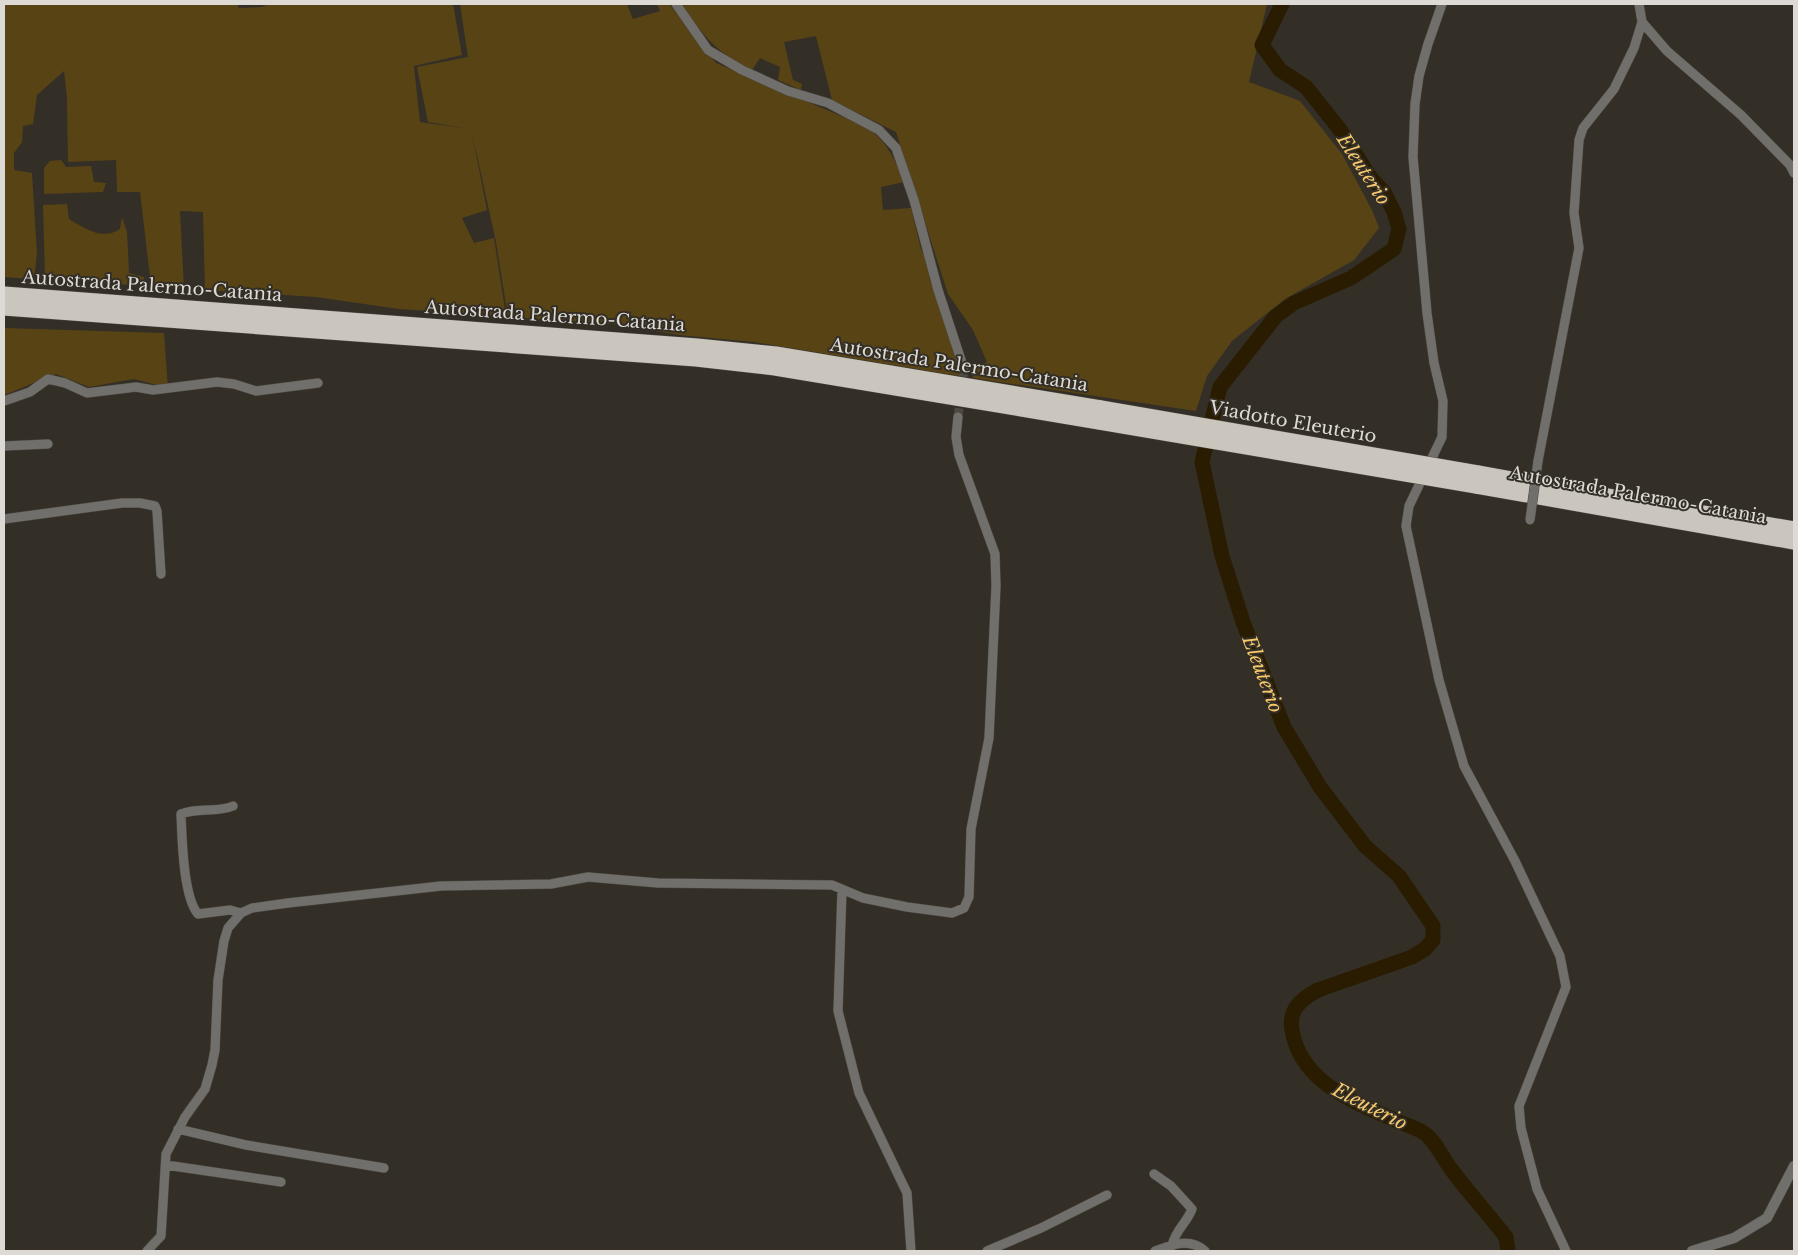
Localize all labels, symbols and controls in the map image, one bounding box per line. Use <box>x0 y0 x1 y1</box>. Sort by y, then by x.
water label: Eleuterio <box>1331 128 1395 209</box>
street label: Autostrada Palermo-Catania <box>20 266 283 306</box>
street label: Autostrada Palermo-Catania <box>423 296 686 336</box>
street label: Autostrada Palermo-Catania <box>827 334 1090 396</box>
street label: Viadotto Eleuterio <box>1207 396 1378 448</box>
street label: Autostrada Palermo-Catania <box>1507 461 1768 528</box>
water label: Eleuterio <box>1237 631 1288 716</box>
water label: Eleuterio <box>1328 1077 1411 1135</box>

